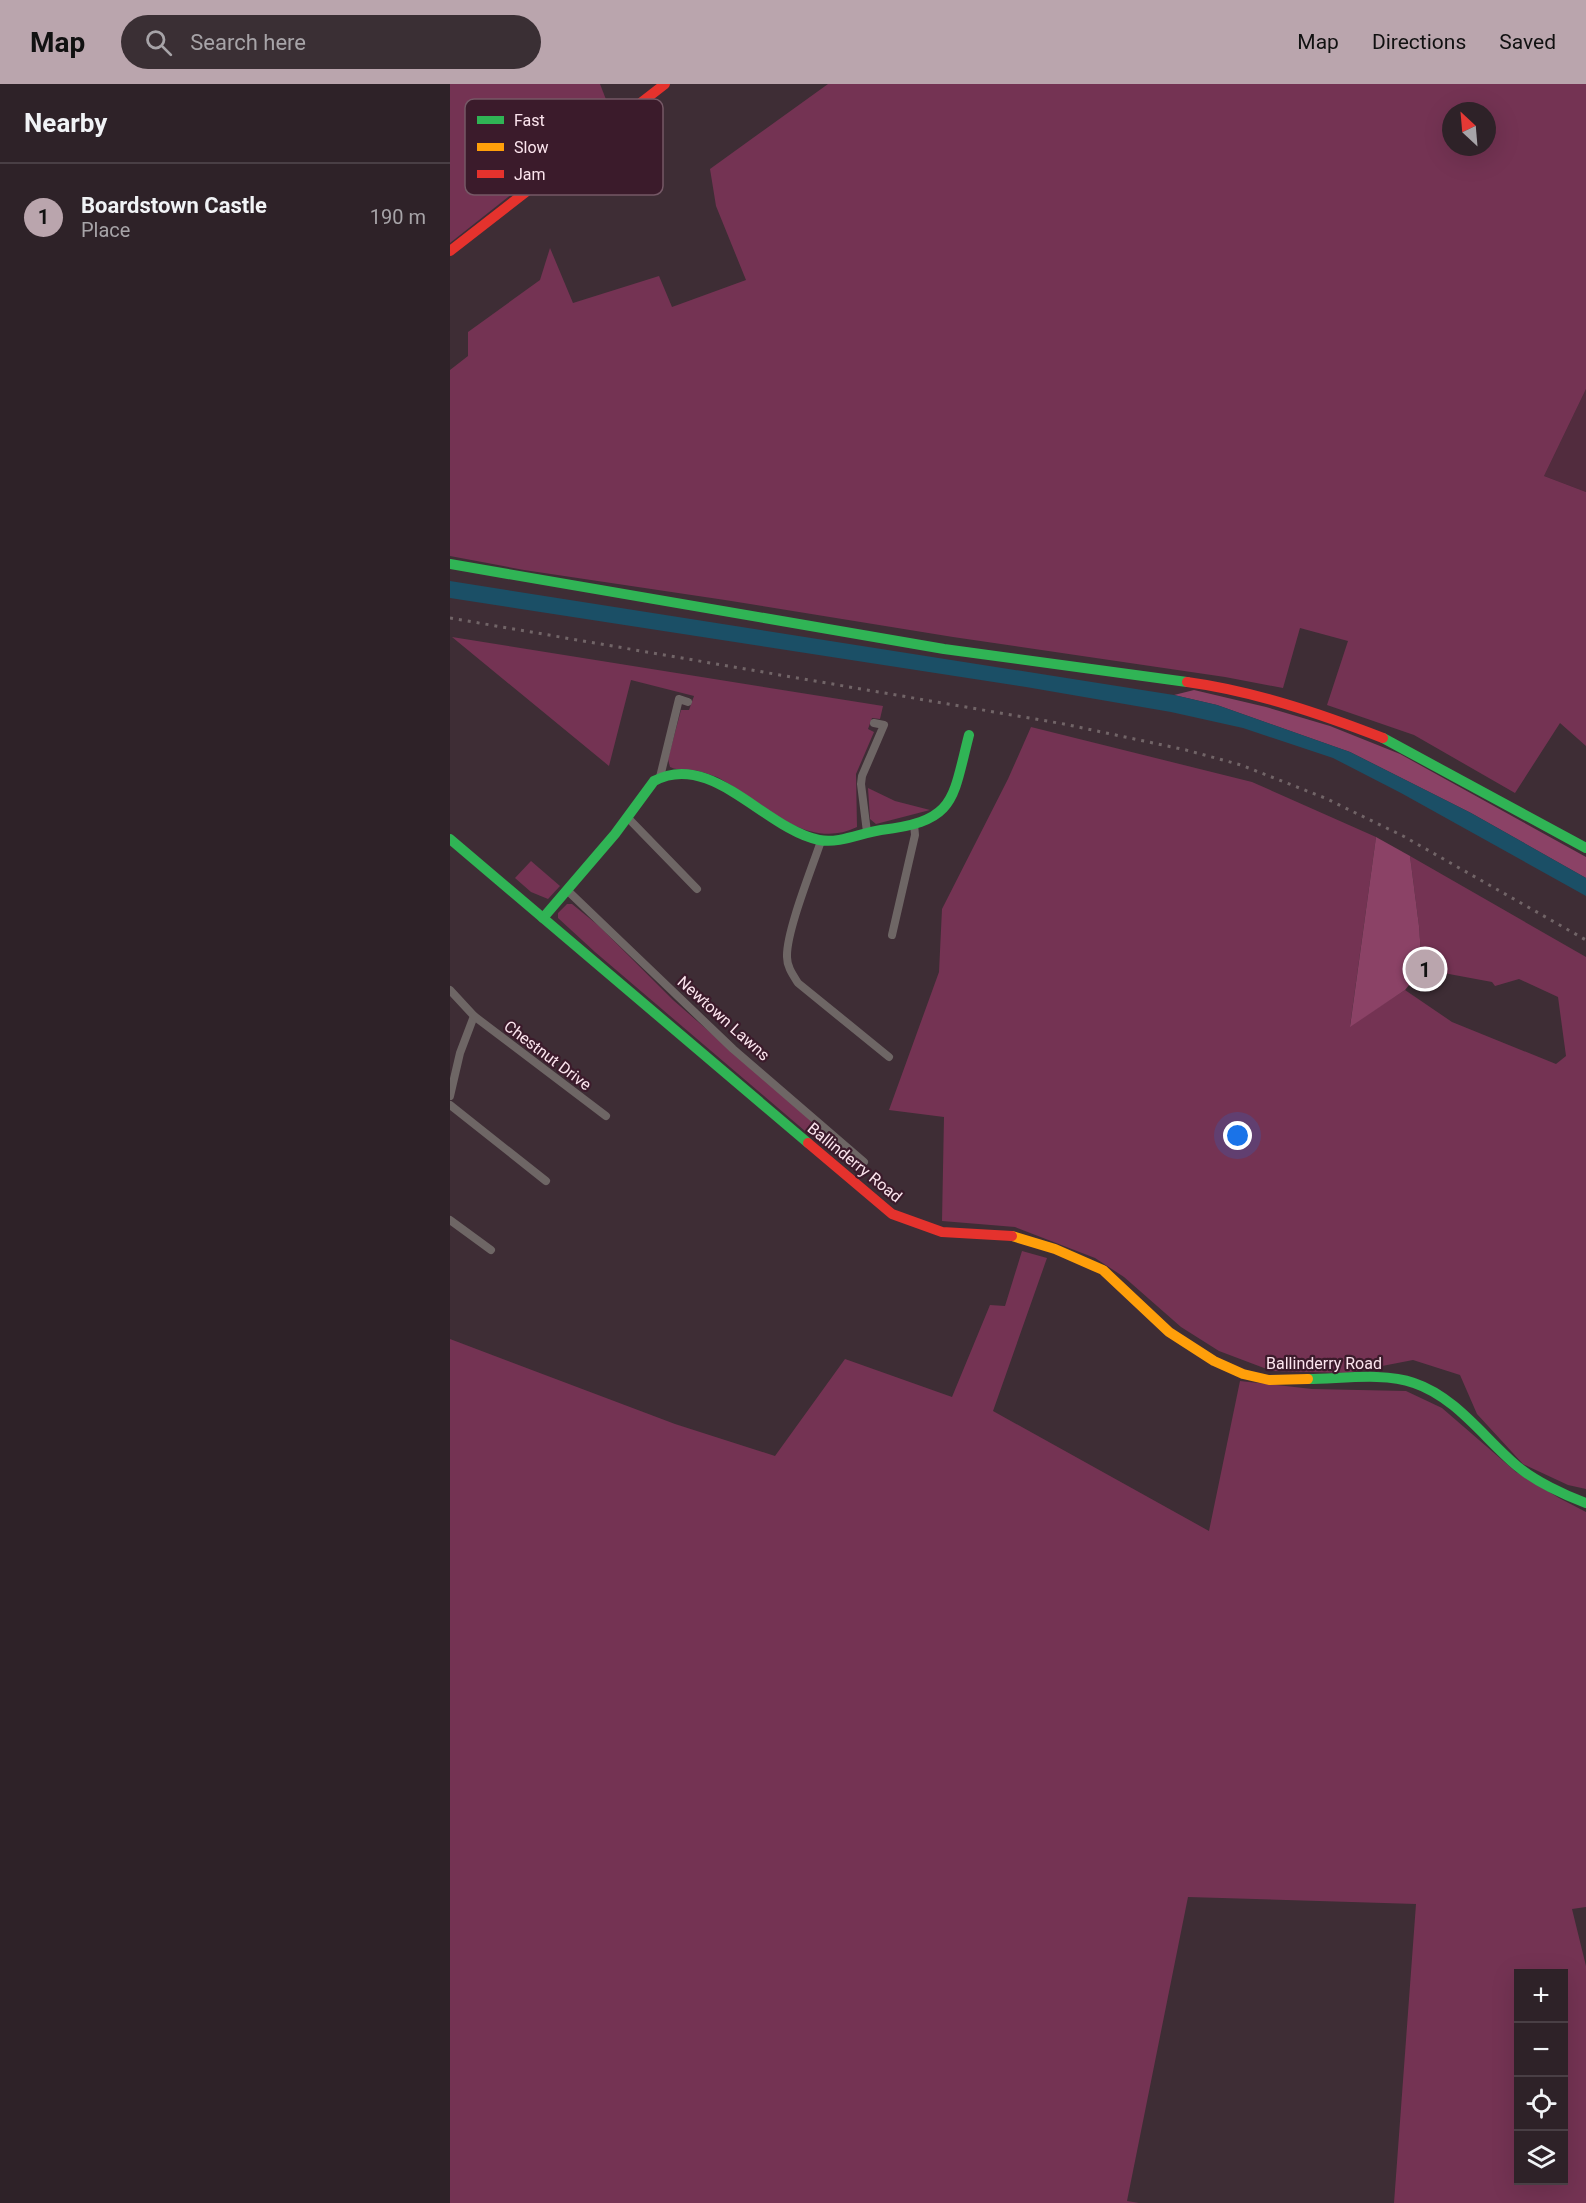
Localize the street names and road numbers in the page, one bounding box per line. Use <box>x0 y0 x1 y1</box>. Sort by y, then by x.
street label: Newtown Lawns <box>674 972 774 1065</box>
street label: Chestnut Drive <box>500 1017 595 1094</box>
street label: Ballinderry Road <box>804 1119 906 1206</box>
street label: Ballinderry Road <box>1266 1354 1382 1373</box>

